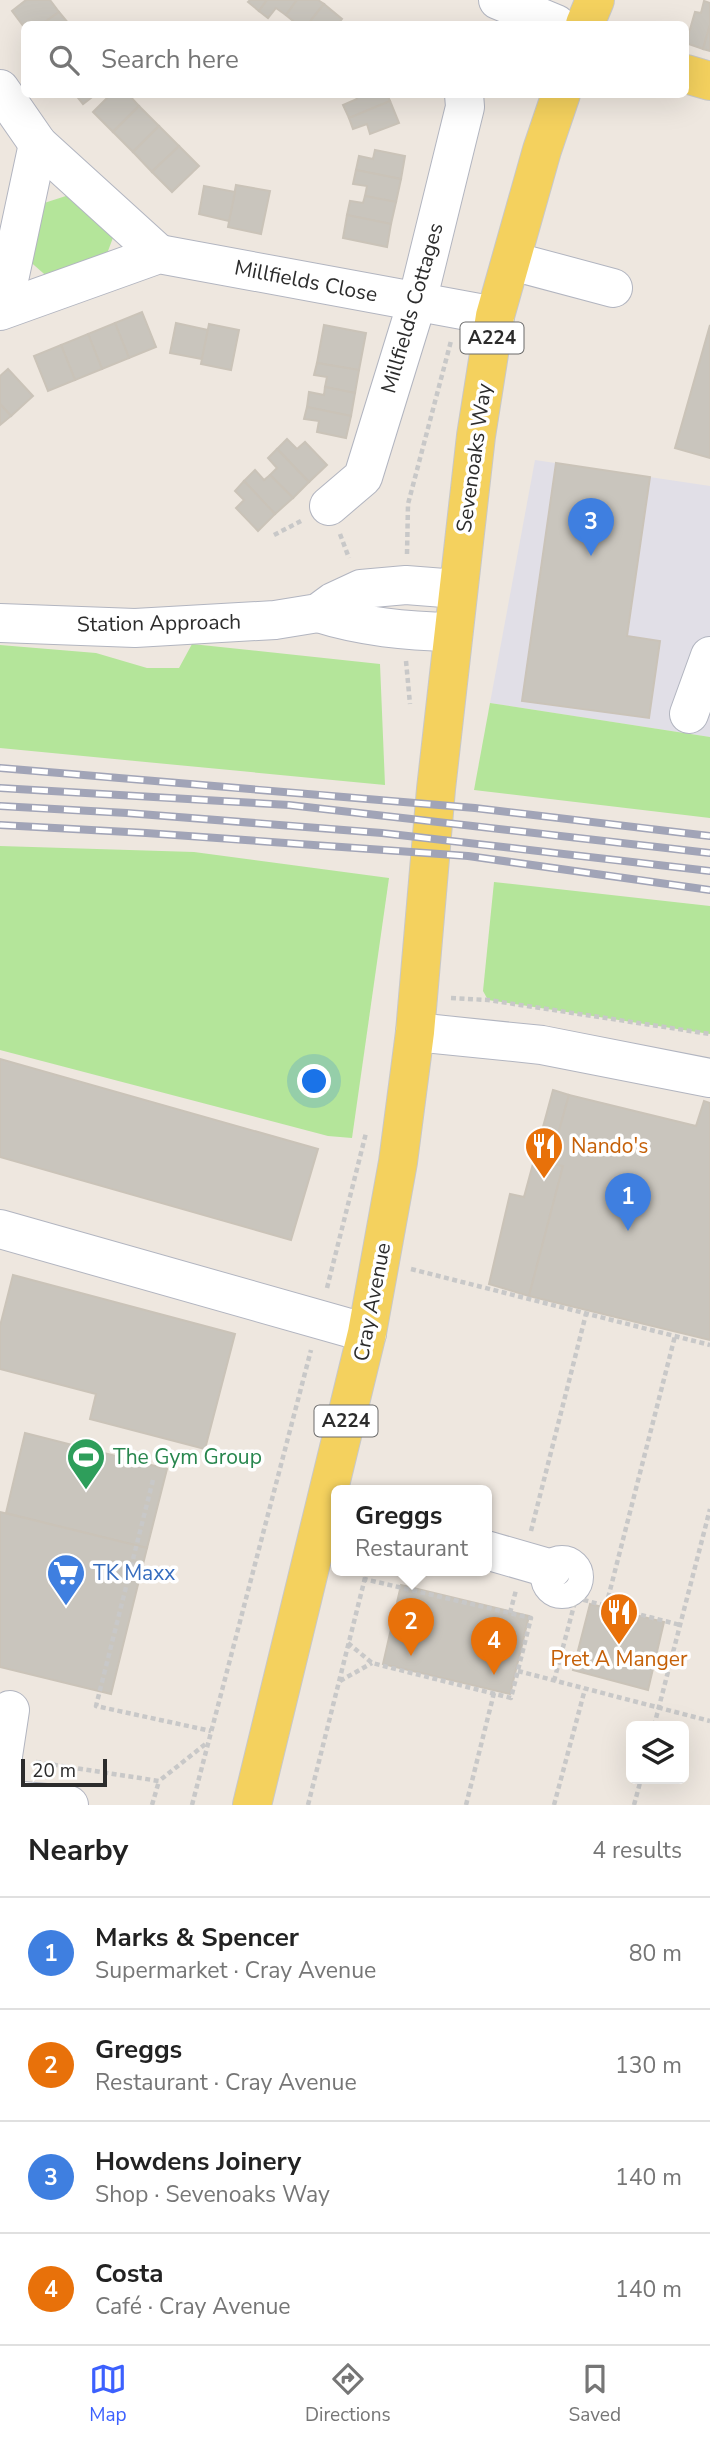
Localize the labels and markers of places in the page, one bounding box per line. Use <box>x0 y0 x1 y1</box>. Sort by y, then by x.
pin: 3 <box>568 498 614 556</box>
restaurant icon: Nando's <box>523 1125 565 1180</box>
place label: Nando's <box>571 1132 648 1160</box>
pin: 1 <box>605 1173 651 1231</box>
sports icon: The Gym Group <box>65 1436 107 1491</box>
place label: The Gym Group <box>113 1443 262 1471</box>
supermarket icon: TK Maxx <box>45 1552 87 1607</box>
place label: TK Maxx <box>93 1559 175 1587</box>
restaurant icon: Pret A Manger <box>598 1591 640 1646</box>
pin: 2 <box>388 1598 434 1656</box>
pin: 4 <box>471 1617 517 1675</box>
place label: Pret A Manger <box>550 1645 688 1673</box>

